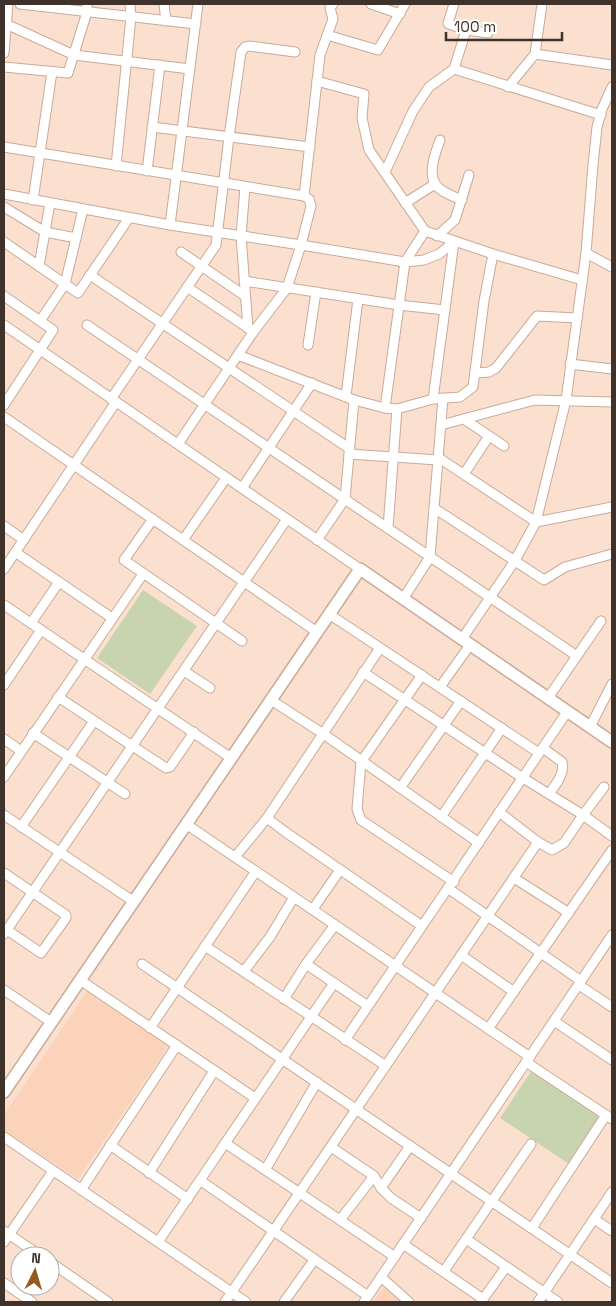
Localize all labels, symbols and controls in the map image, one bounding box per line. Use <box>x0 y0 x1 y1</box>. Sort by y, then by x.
scale bar <box>446 10 562 42</box>
text: 100 m <box>454 17 496 36</box>
north arrow <box>10 1246 60 1296</box>
text: N <box>31 1249 42 1267</box>

